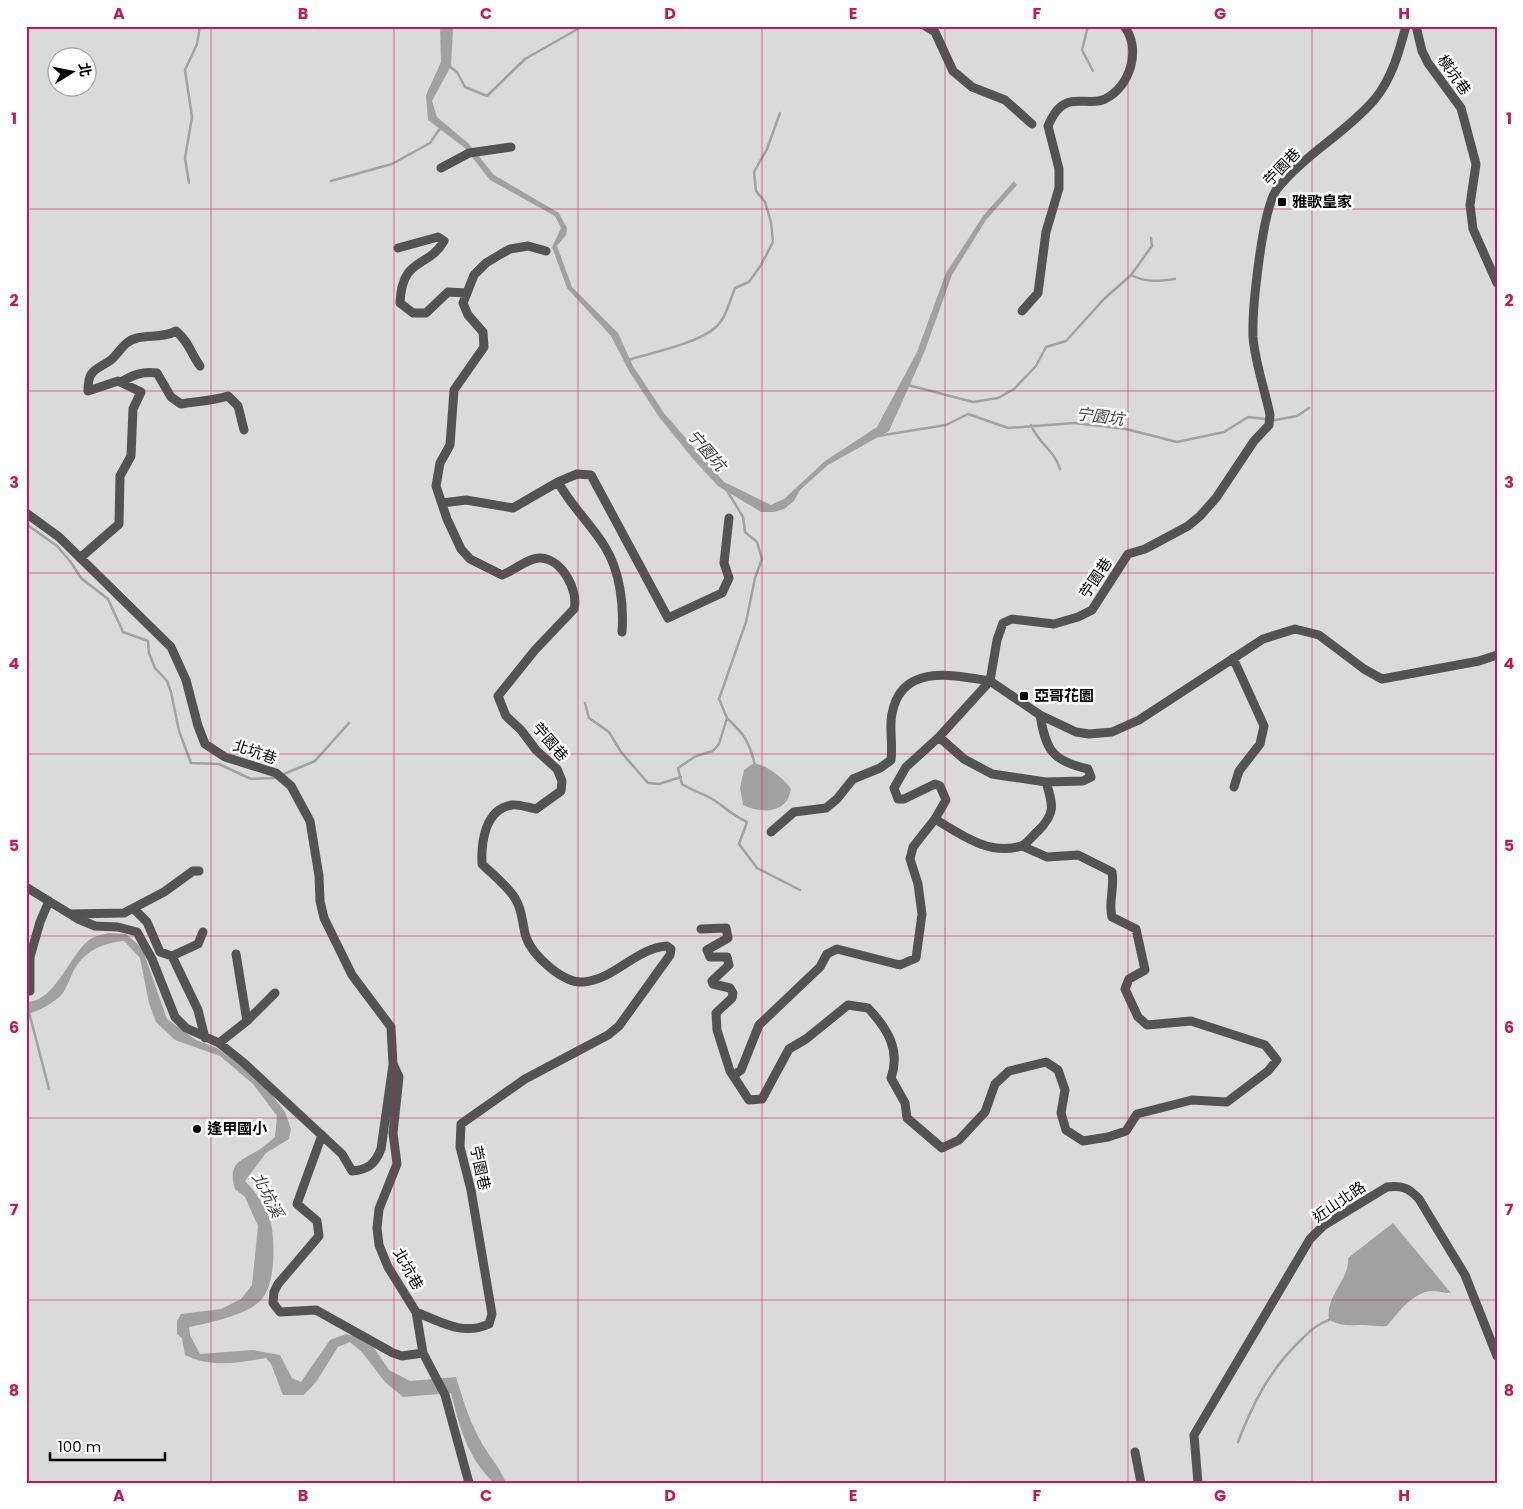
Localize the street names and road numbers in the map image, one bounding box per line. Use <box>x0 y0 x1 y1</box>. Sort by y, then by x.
street label: 橫坑巷 <box>1433 50 1476 99</box>
street label: 苧園巷 <box>1258 143 1305 190</box>
street label: 苧園巷 <box>1074 553 1117 602</box>
street label: 苧園巷 <box>528 718 573 766</box>
street label: 北坑巷 <box>230 734 280 769</box>
street label: 苧園巷 <box>466 1144 495 1192</box>
street label: 近山北路 <box>1308 1176 1369 1227</box>
street label: 北坑巷 <box>388 1244 429 1294</box>

